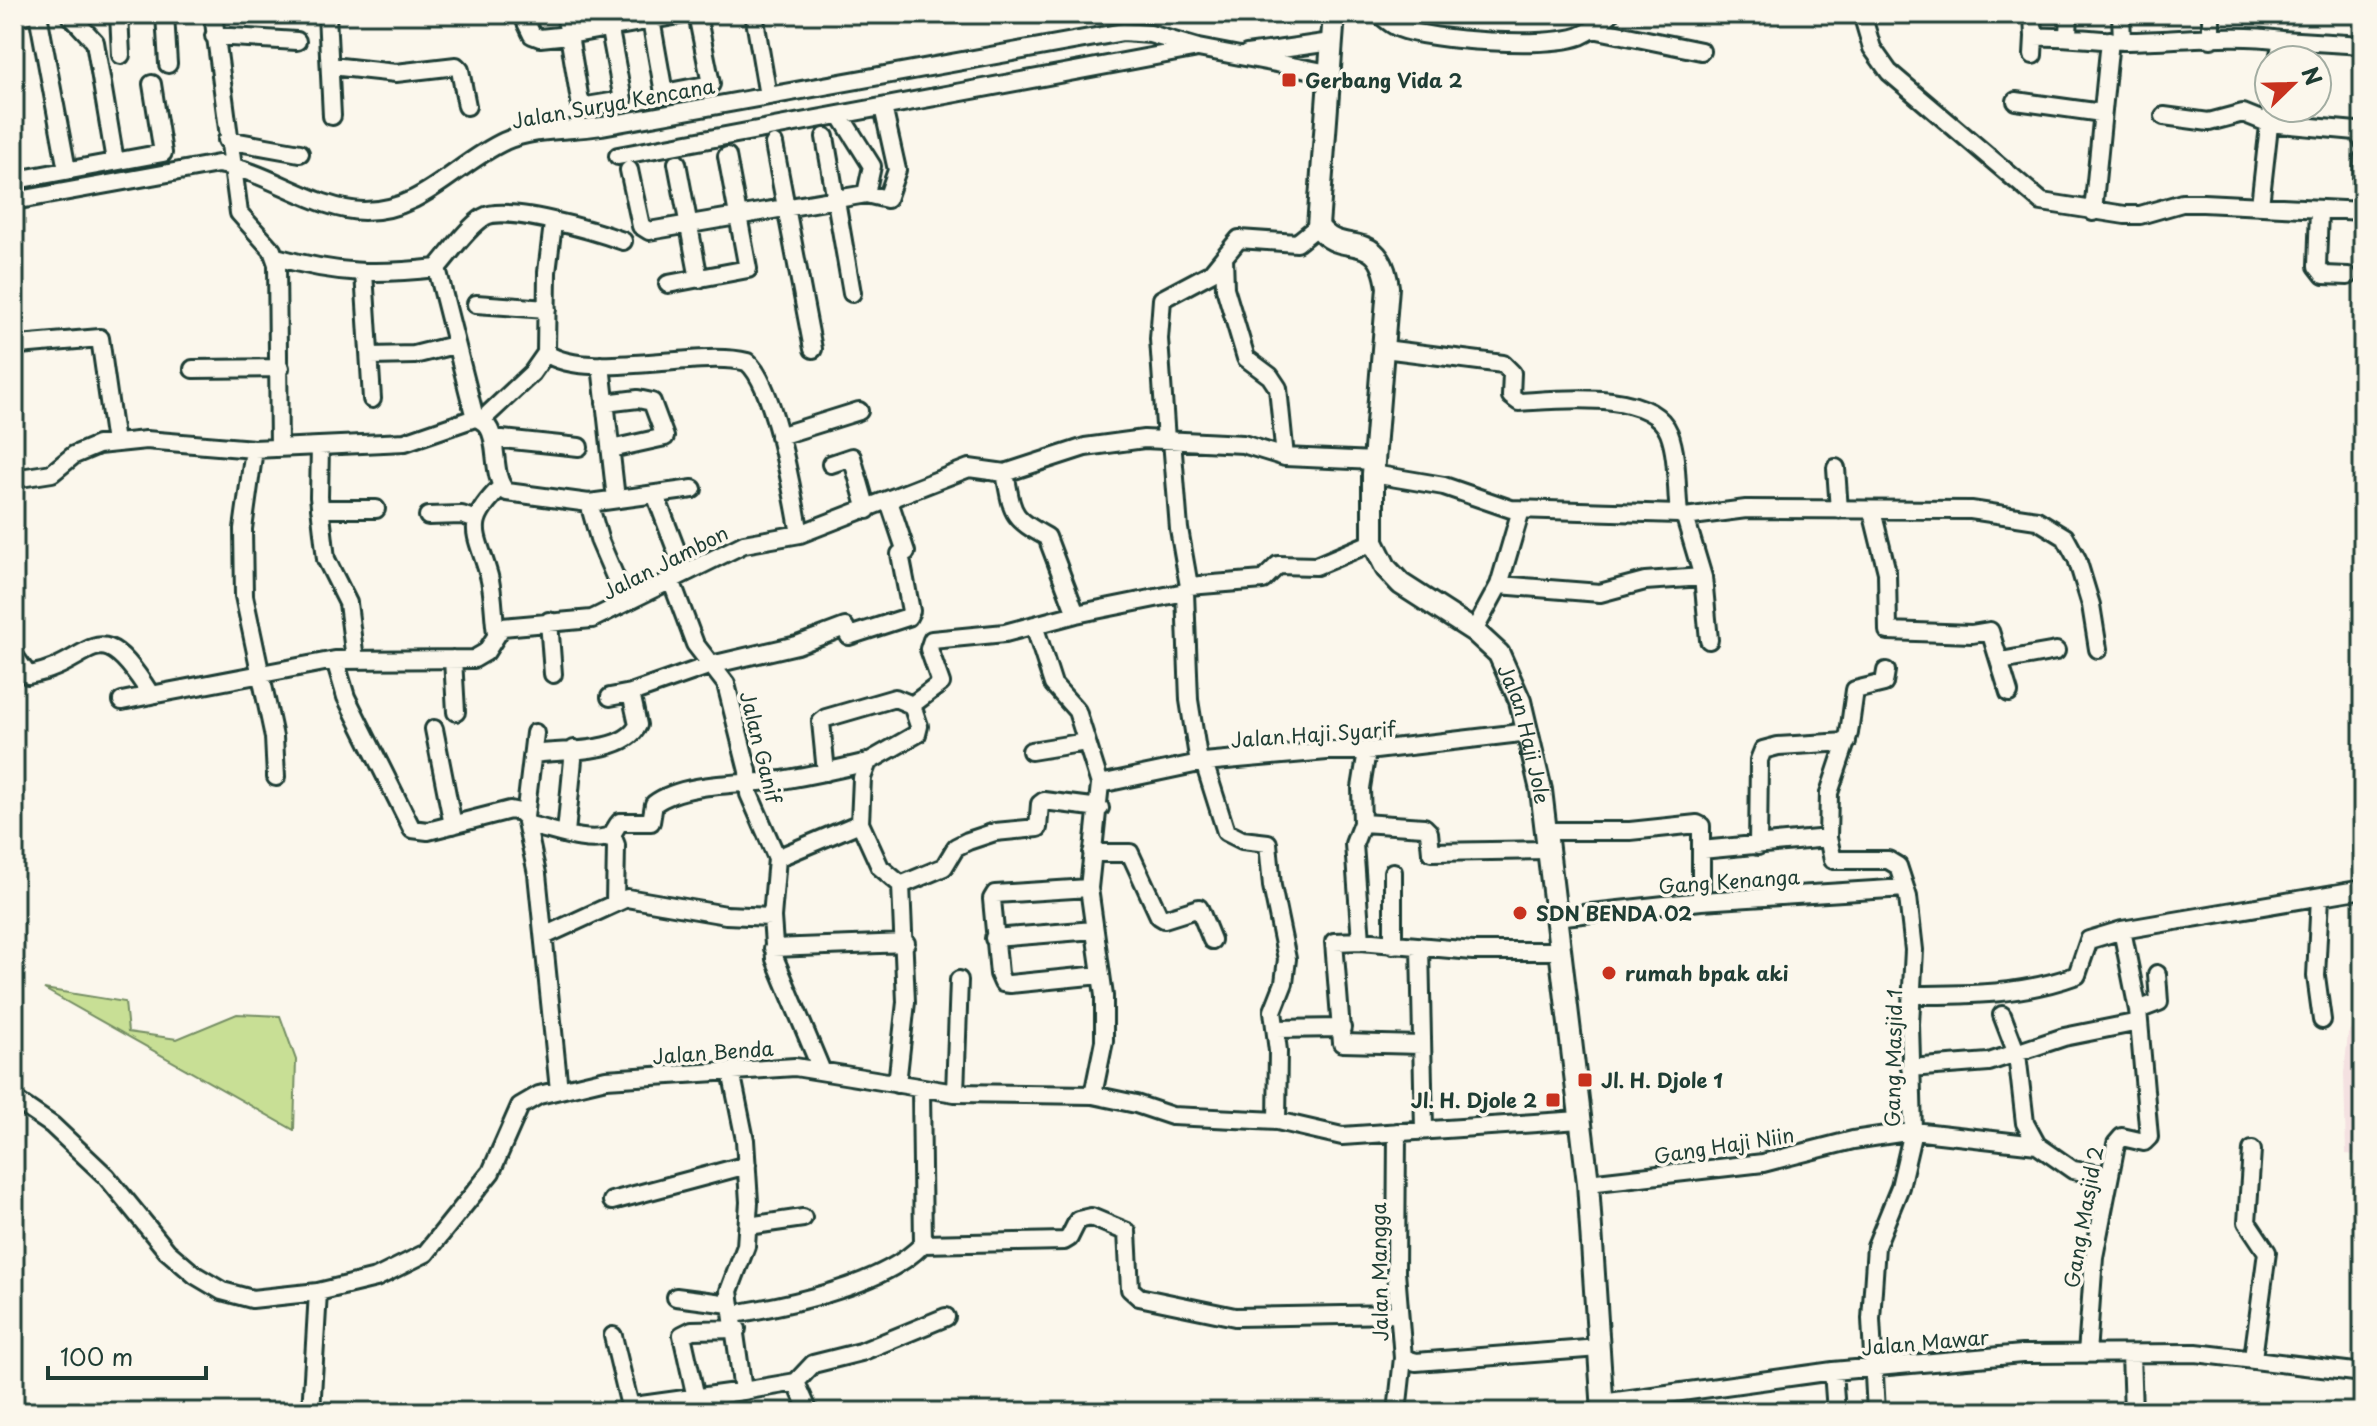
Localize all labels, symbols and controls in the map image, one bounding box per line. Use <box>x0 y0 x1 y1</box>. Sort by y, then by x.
north arrow <box>2253 44 2333 124</box>
text: N <box>2294 61 2331 90</box>
place label: Gerbang Vida 2 <box>1305 65 1463 95</box>
street label: Jalan Surya Kencana <box>509 70 717 136</box>
marker: Gerbang Vida 2 <box>1280 71 1298 89</box>
street label: Jalan Jambon <box>597 517 733 607</box>
street label: Jalan Haji Jole <box>1490 659 1558 806</box>
street label: Jalan Ganif <box>733 688 790 808</box>
street label: Jalan Haji Syarif <box>1230 713 1398 755</box>
street label: Gang Kenanga <box>1657 861 1801 901</box>
place label: SDN BENDA 02 <box>1536 898 1692 928</box>
marker: SDN BENDA 02 <box>1511 904 1529 922</box>
place label: rumah bpak aki <box>1625 958 1789 988</box>
marker: rumah bpak aki <box>1600 964 1618 982</box>
street label: Gang Masjid 1 <box>1877 989 1909 1127</box>
street label: Jalan Benda <box>652 1033 775 1071</box>
place label: Jl. H. Djole 1 <box>1601 1065 1723 1095</box>
marker: Jl. H. Djole 1 <box>1576 1071 1594 1089</box>
place label: Jl. H. Djole 2 <box>1411 1085 1537 1115</box>
marker: Jl. H. Djole 2 <box>1544 1091 1562 1109</box>
street label: Gang Haji Niin <box>1652 1119 1796 1171</box>
street label: Gang Masjid 2 <box>2056 1144 2110 1290</box>
street label: Jalan Mangga <box>1363 1202 1395 1342</box>
street label: Jalan Mawar <box>1860 1321 1991 1363</box>
scale bar <box>48 1330 206 1380</box>
text: 100 m <box>60 1338 133 1374</box>

